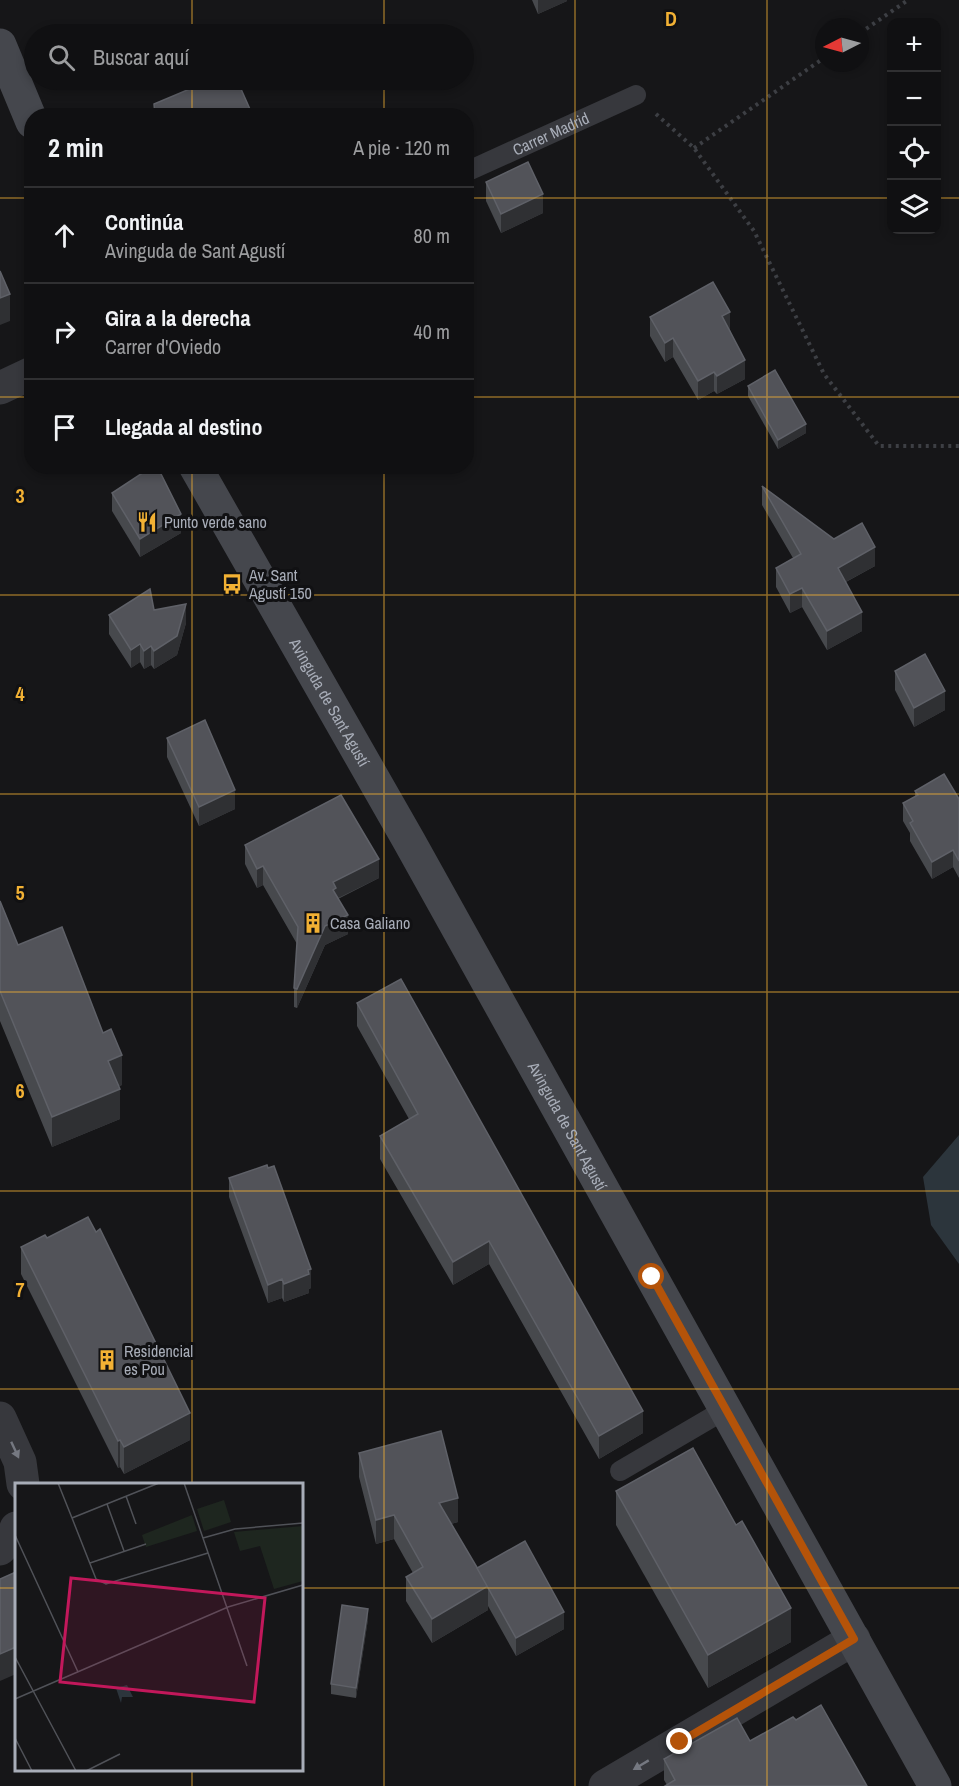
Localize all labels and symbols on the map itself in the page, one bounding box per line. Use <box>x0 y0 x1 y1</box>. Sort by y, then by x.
text: D <box>665 5 677 32</box>
north arrow <box>815 18 869 72</box>
street label: Carrer Madrid <box>509 107 592 161</box>
text: 3 <box>15 482 25 509</box>
restaurant icon: Punto verde sano <box>135 510 159 534</box>
place label: Punto verde sano <box>164 511 267 533</box>
place label: Av. Sant Agustí 150 <box>248 564 312 604</box>
bus stop icon: Av. Sant Agustí 150 <box>220 572 244 596</box>
street label: Avinguda de Sant Agustí <box>284 633 375 771</box>
text: 4 <box>15 680 25 707</box>
text: 5 <box>15 879 25 906</box>
building icon: Casa Galiano <box>301 911 325 935</box>
place label: Casa Galiano <box>330 912 410 934</box>
street label: Avinguda de Sant Agustí <box>522 1057 613 1195</box>
text: 6 <box>15 1077 25 1104</box>
route start <box>638 1263 664 1289</box>
text: 7 <box>15 1276 25 1303</box>
place label: Residencial es Pou <box>124 1340 193 1380</box>
building icon: Residencial es Pou <box>95 1348 119 1372</box>
one-way arrow <box>10 1442 19 1459</box>
inset map <box>15 1483 303 1771</box>
route end <box>666 1728 692 1754</box>
one-way arrow <box>632 1760 649 1770</box>

